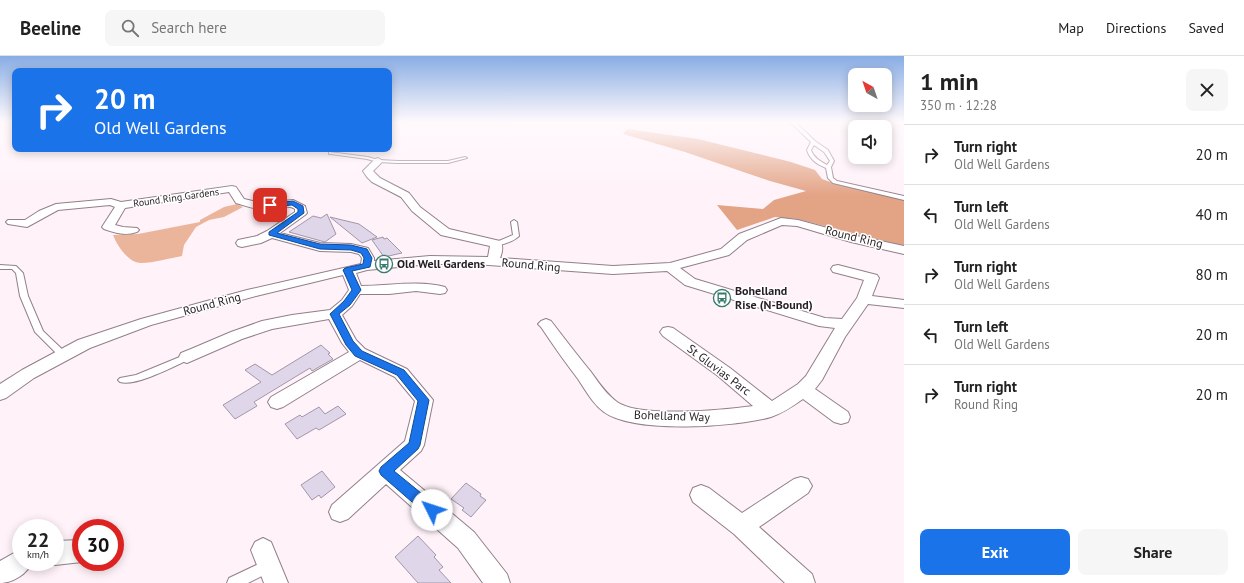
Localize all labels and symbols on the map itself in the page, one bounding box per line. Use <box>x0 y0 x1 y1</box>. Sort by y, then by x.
north arrow <box>848 68 892 112</box>
street label: Round Ring Gardens <box>132 185 220 210</box>
pin <box>253 188 287 222</box>
street label: Round Ring <box>824 222 885 251</box>
bus stop icon: Old Well Gardens <box>374 254 394 274</box>
street label: Round Ring <box>501 254 561 275</box>
place label: Old Well Gardens <box>397 256 485 271</box>
place label: Bohelland Rise (N-Bound) <box>735 283 813 312</box>
bus stop icon: Bohelland Rise (N-Bound) <box>712 288 732 308</box>
street label: Round Ring <box>181 289 242 318</box>
street label: St Gluvias Parc <box>684 341 755 399</box>
street label: Bohelland Way <box>634 407 711 424</box>
position arrow <box>411 489 453 531</box>
speed limit sign: 30 <box>72 519 124 571</box>

